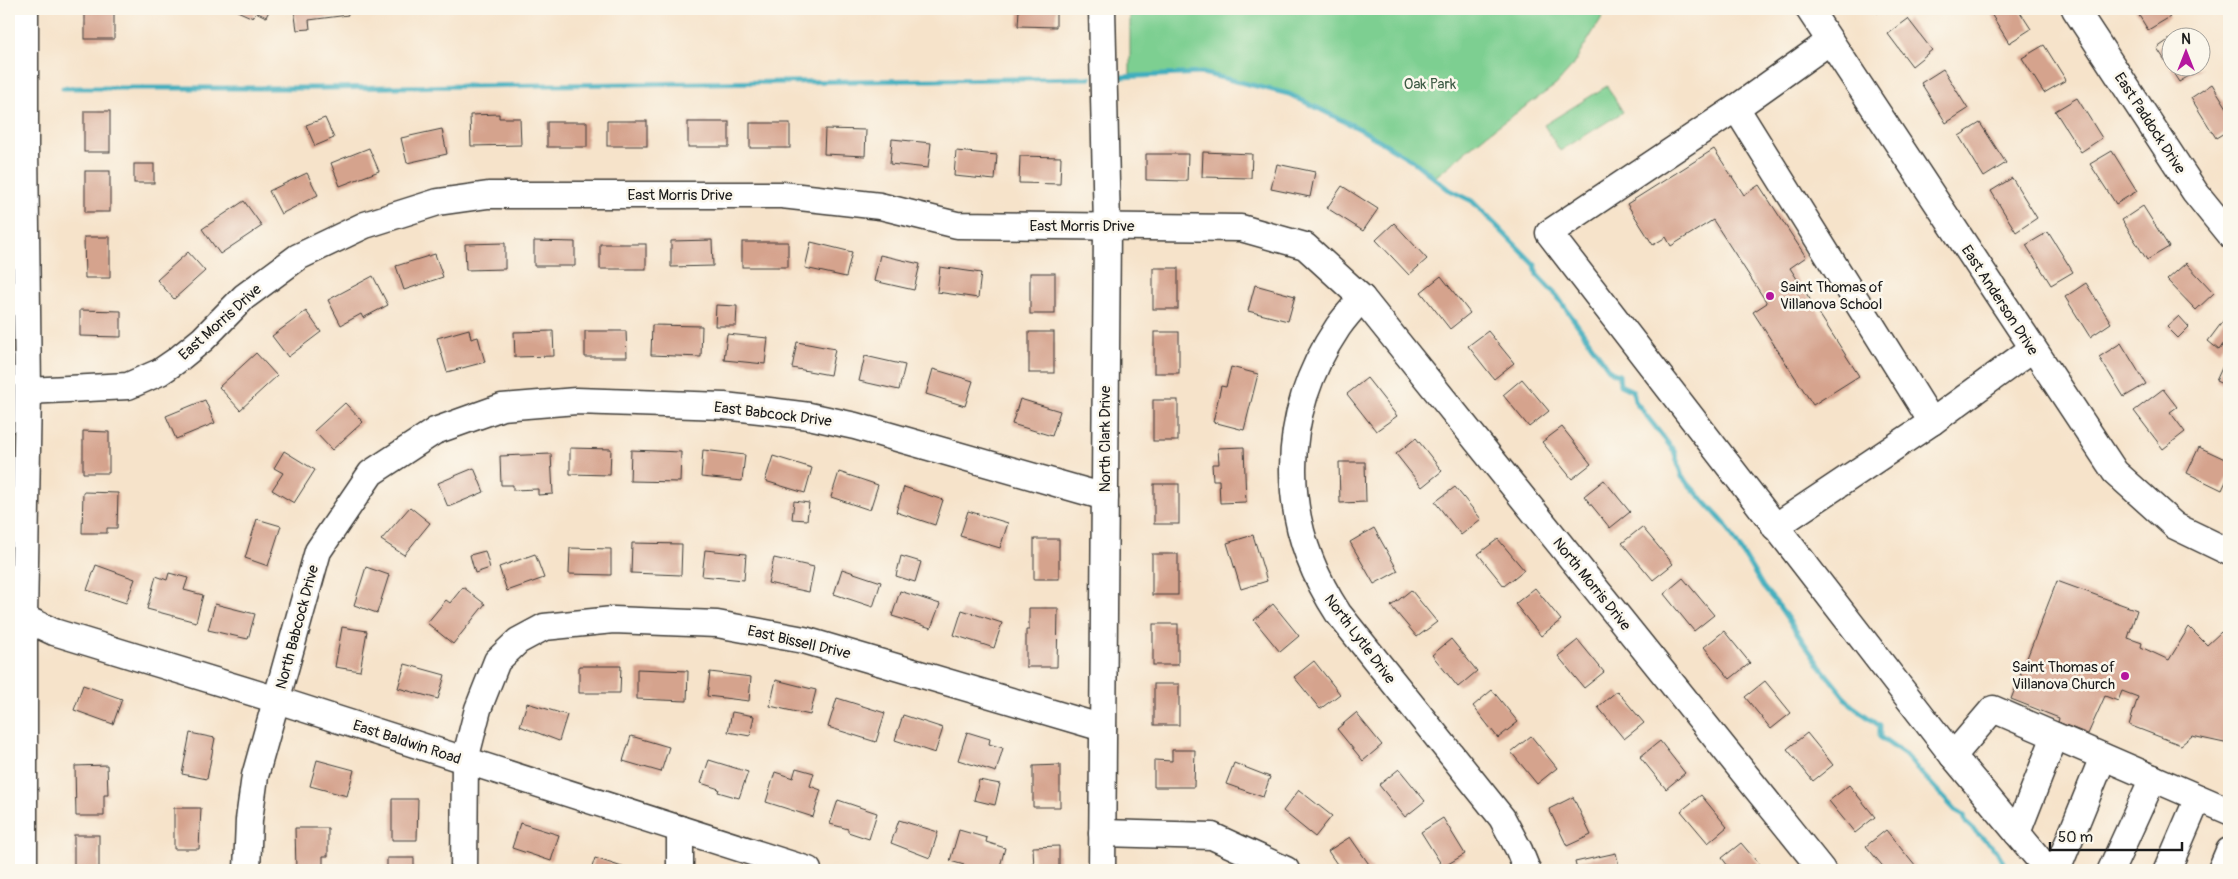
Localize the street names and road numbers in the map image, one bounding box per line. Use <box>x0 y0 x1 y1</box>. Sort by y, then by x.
street label: East Paddock Drive <box>2110 69 2190 178</box>
street label: East Morris Drive <box>627 186 733 205</box>
street label: East Morris Drive <box>1029 217 1135 236</box>
street label: East Anderson Drive <box>1957 242 2043 359</box>
street label: East Morris Drive <box>175 280 266 365</box>
street label: North Clark Drive <box>1096 385 1115 492</box>
street label: East Babcock Drive <box>713 398 833 431</box>
street label: North Morris Drive <box>1548 534 1635 635</box>
street label: North Babcock Drive <box>272 562 323 691</box>
street label: North Lytle Drive <box>1320 591 1400 688</box>
street label: East Bissell Drive <box>746 621 853 664</box>
street label: East Baldwin Road <box>350 716 463 769</box>

